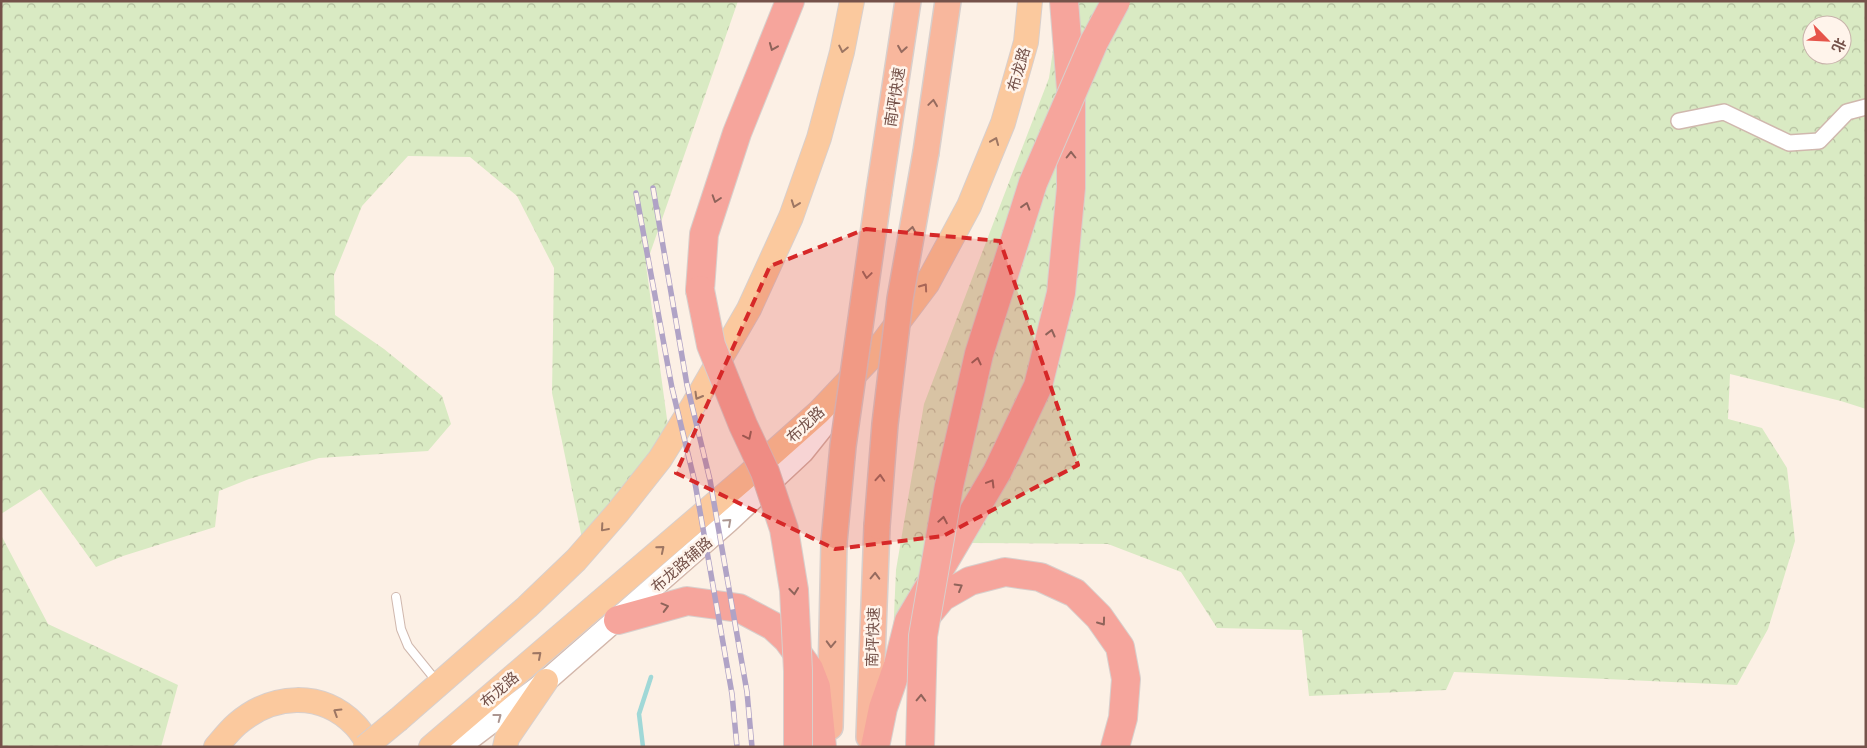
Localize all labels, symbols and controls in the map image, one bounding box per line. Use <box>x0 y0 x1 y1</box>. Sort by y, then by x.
north arrow <box>1802 15 1852 65</box>
text: 北 <box>1829 36 1850 55</box>
one-way arrow <box>768 42 779 51</box>
one-way arrow <box>838 45 849 54</box>
one-way arrow <box>897 45 907 54</box>
street label: 布龙路 <box>1003 45 1033 93</box>
street label: 南坪快速 <box>880 66 908 128</box>
one-way arrow <box>927 99 938 107</box>
one-way arrow <box>990 138 1000 146</box>
one-way arrow <box>1066 150 1076 158</box>
one-way arrow <box>711 194 721 203</box>
one-way arrow <box>791 200 801 208</box>
one-way arrow <box>1020 202 1030 210</box>
one-way arrow <box>907 226 917 234</box>
one-way arrow <box>862 270 872 279</box>
one-way arrow <box>918 283 927 293</box>
one-way arrow <box>1046 329 1056 337</box>
one-way arrow <box>971 356 982 365</box>
one-way arrow <box>695 391 705 400</box>
street label: 布龙路 <box>782 402 828 446</box>
one-way arrow <box>742 431 752 440</box>
one-way arrow <box>875 474 886 482</box>
one-way arrow <box>985 479 995 488</box>
one-way arrow <box>938 515 948 524</box>
one-way arrow <box>723 519 732 528</box>
one-way arrow <box>601 522 610 531</box>
street label: 布龙路辅路 <box>647 533 715 595</box>
one-way arrow <box>655 546 664 554</box>
one-way arrow <box>869 571 880 579</box>
one-way arrow <box>953 584 962 594</box>
one-way arrow <box>788 587 799 595</box>
one-way arrow <box>661 602 670 613</box>
street label: 南坪快速 <box>862 607 882 667</box>
one-way arrow <box>1096 616 1105 626</box>
one-way arrow <box>826 640 836 648</box>
one-way arrow <box>532 652 541 661</box>
street label: 布龙路 <box>476 667 522 711</box>
one-way arrow <box>916 694 926 702</box>
one-way arrow <box>334 709 343 719</box>
one-way arrow <box>492 715 501 723</box>

